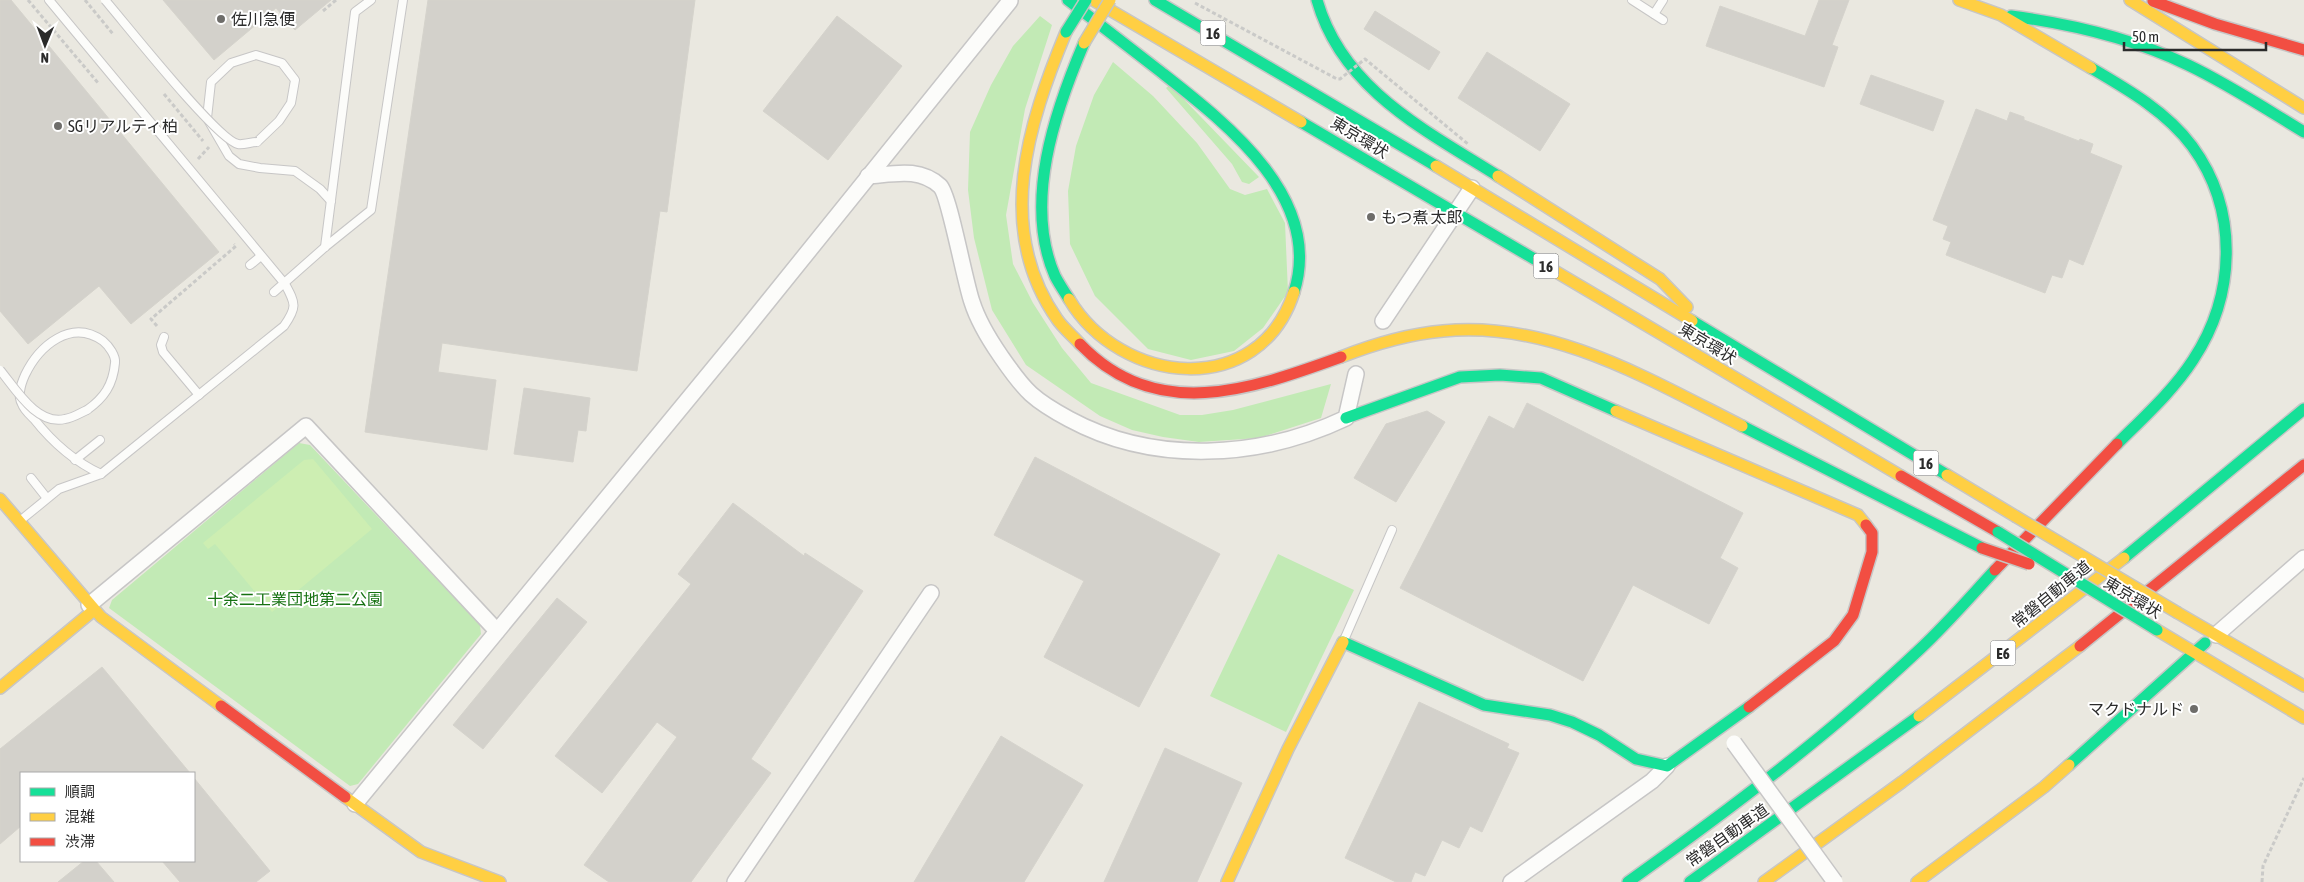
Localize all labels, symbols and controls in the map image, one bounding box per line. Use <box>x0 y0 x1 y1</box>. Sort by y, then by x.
place label: 佐川急便 <box>231 10 295 28</box>
marker: 佐川急便 <box>215 13 227 25</box>
north arrow <box>20 20 70 70</box>
road number: 16 <box>1200 20 1226 46</box>
scale bar <box>2124 20 2266 52</box>
text: 50 m <box>2132 28 2159 45</box>
text: N <box>41 50 49 66</box>
street label: 東京環状 <box>1328 113 1392 161</box>
place label: SGリアルティ柏 <box>68 117 178 135</box>
marker: SGリアルティ柏 <box>52 120 64 132</box>
place label: もつ煮 太郎 <box>1381 208 1463 226</box>
marker: もつ煮 太郎 <box>1365 211 1377 223</box>
road number: 16 <box>1534 254 1558 278</box>
street label: 東京環状 <box>1676 319 1740 367</box>
road number: 16 <box>1914 450 1938 476</box>
street label: 常磐自動車道 <box>2008 557 2094 631</box>
street label: 東京環状 <box>2101 573 2165 621</box>
park label: 十余二工業団地第二公園 <box>207 590 383 608</box>
road number: E6 <box>1990 640 2016 666</box>
place label: マクドナルド <box>2088 700 2184 718</box>
marker: マクドナルド <box>2188 703 2200 715</box>
legend <box>20 772 195 862</box>
text: 順調 <box>65 783 95 800</box>
street label: 常磐自動車道 <box>1683 800 1771 870</box>
text: 混雑 <box>65 808 95 825</box>
text: 渋滞 <box>65 833 95 850</box>

